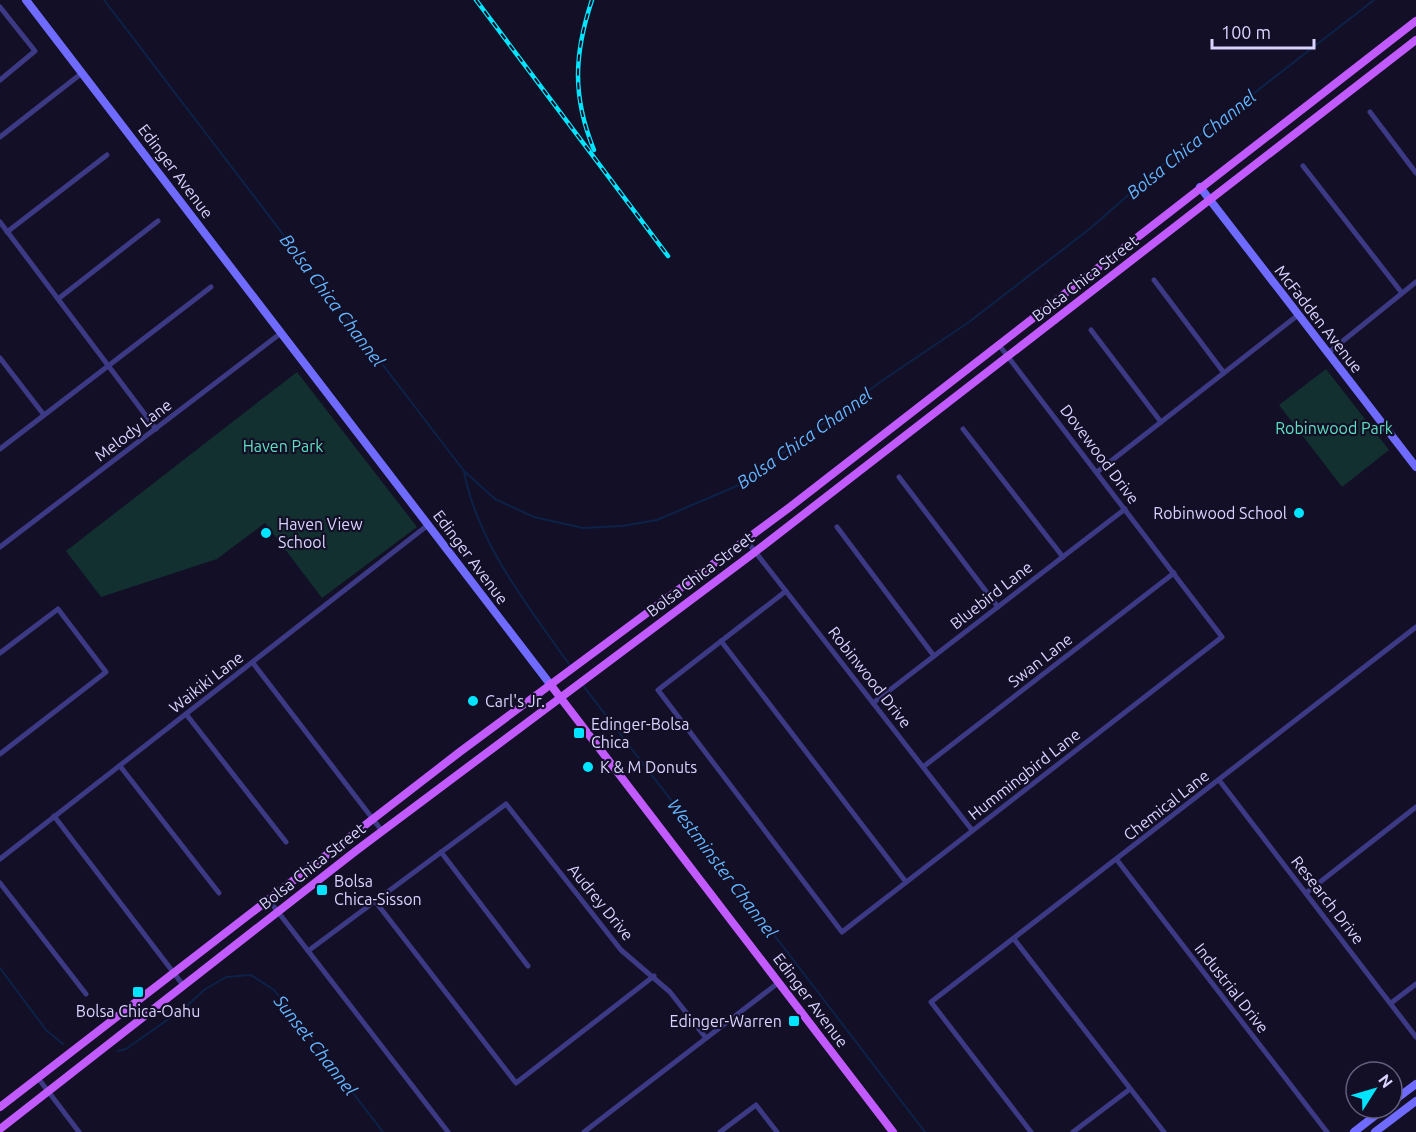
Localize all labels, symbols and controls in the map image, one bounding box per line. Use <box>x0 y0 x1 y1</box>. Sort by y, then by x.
scale bar <box>1212 12 1314 50</box>
text: 100 m <box>1221 22 1271 42</box>
water label: Bolsa Chica Channel <box>1122 86 1260 202</box>
street label: Edinger Avenue <box>135 121 217 221</box>
water label: Bolsa Chica Channel <box>277 230 389 370</box>
street label: Bolsa Chica Street <box>1028 231 1142 325</box>
street label: McFadden Avenue <box>1271 262 1367 376</box>
water label: Bolsa Chica Channel <box>733 384 875 492</box>
street label: Melody Lane <box>91 395 175 465</box>
street label: Dovewood Drive <box>1057 401 1143 507</box>
park label: Robinwood Park <box>1275 419 1393 437</box>
park label: Haven Park <box>243 437 323 455</box>
place label: Robinwood School <box>1153 504 1287 522</box>
marker: Robinwood School <box>1292 506 1306 520</box>
street label: Edinger Avenue <box>430 507 512 607</box>
place label: Haven View School <box>278 515 363 551</box>
marker: Haven View School <box>259 526 273 540</box>
street label: Bolsa Chica Street <box>643 527 758 620</box>
street label: Bluebird Lane <box>946 557 1036 633</box>
street label: Robinwood Drive <box>825 623 915 731</box>
street label: Swan Lane <box>1004 629 1076 691</box>
street label: Waikiki Lane <box>166 648 246 716</box>
place label: Carl's Jr. <box>485 692 545 710</box>
marker: Carl's Jr. <box>466 694 480 708</box>
place label: Edinger-Bolsa Chica <box>591 715 690 751</box>
street label: Hummingbird Lane <box>965 725 1083 823</box>
marker: Edinger-Bolsa Chica <box>572 726 586 740</box>
place label: K & M Donuts <box>600 758 697 776</box>
marker: K & M Donuts <box>581 760 595 774</box>
street label: Chemical Lane <box>1120 766 1212 844</box>
water label: Westminster Channel <box>664 795 782 941</box>
street label: Bolsa Chica Street <box>255 819 369 913</box>
street label: Research Drive <box>1288 852 1368 948</box>
street label: Audrey Drive <box>565 860 637 944</box>
place label: Bolsa Chica-Sisson <box>334 872 422 908</box>
marker: Bolsa Chica-Sisson <box>315 883 329 897</box>
street label: Industrial Drive <box>1191 940 1273 1036</box>
street label: Edinger Avenue <box>770 950 852 1050</box>
marker: Bolsa Chica-Oahu <box>131 985 145 999</box>
water label: Sunset Channel <box>270 990 361 1099</box>
place label: Bolsa Chica-Oahu <box>76 1002 200 1020</box>
place label: Edinger-Warren <box>670 1012 782 1030</box>
marker: Edinger-Warren <box>787 1014 801 1028</box>
north arrow <box>1344 1060 1404 1120</box>
text: N <box>1375 1071 1397 1091</box>

